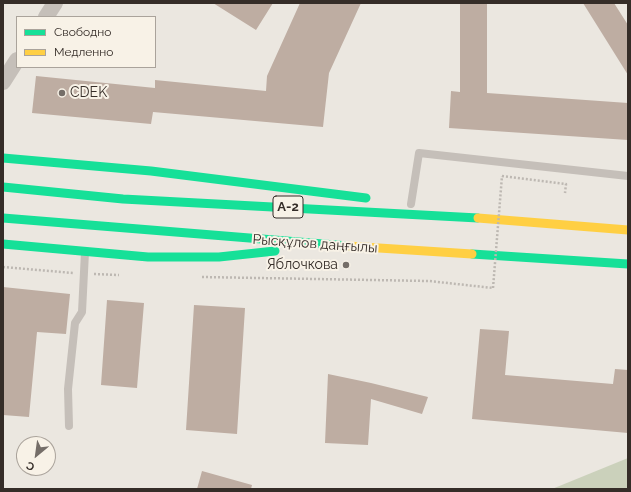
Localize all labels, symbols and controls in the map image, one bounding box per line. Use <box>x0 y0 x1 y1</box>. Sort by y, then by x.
legend <box>16 16 156 68</box>
text: Свободно <box>54 25 111 39</box>
text: Медленно <box>54 45 113 59</box>
place label: CDEK <box>70 85 107 101</box>
marker: CDEK <box>57 88 67 98</box>
road number: A-2 <box>273 196 303 218</box>
street label: Рысқұлов даңғылы <box>252 231 378 257</box>
place label: Яблочкова <box>267 257 338 273</box>
marker: Яблочкова <box>341 260 351 270</box>
north arrow <box>16 436 56 476</box>
text: С <box>24 459 37 474</box>

